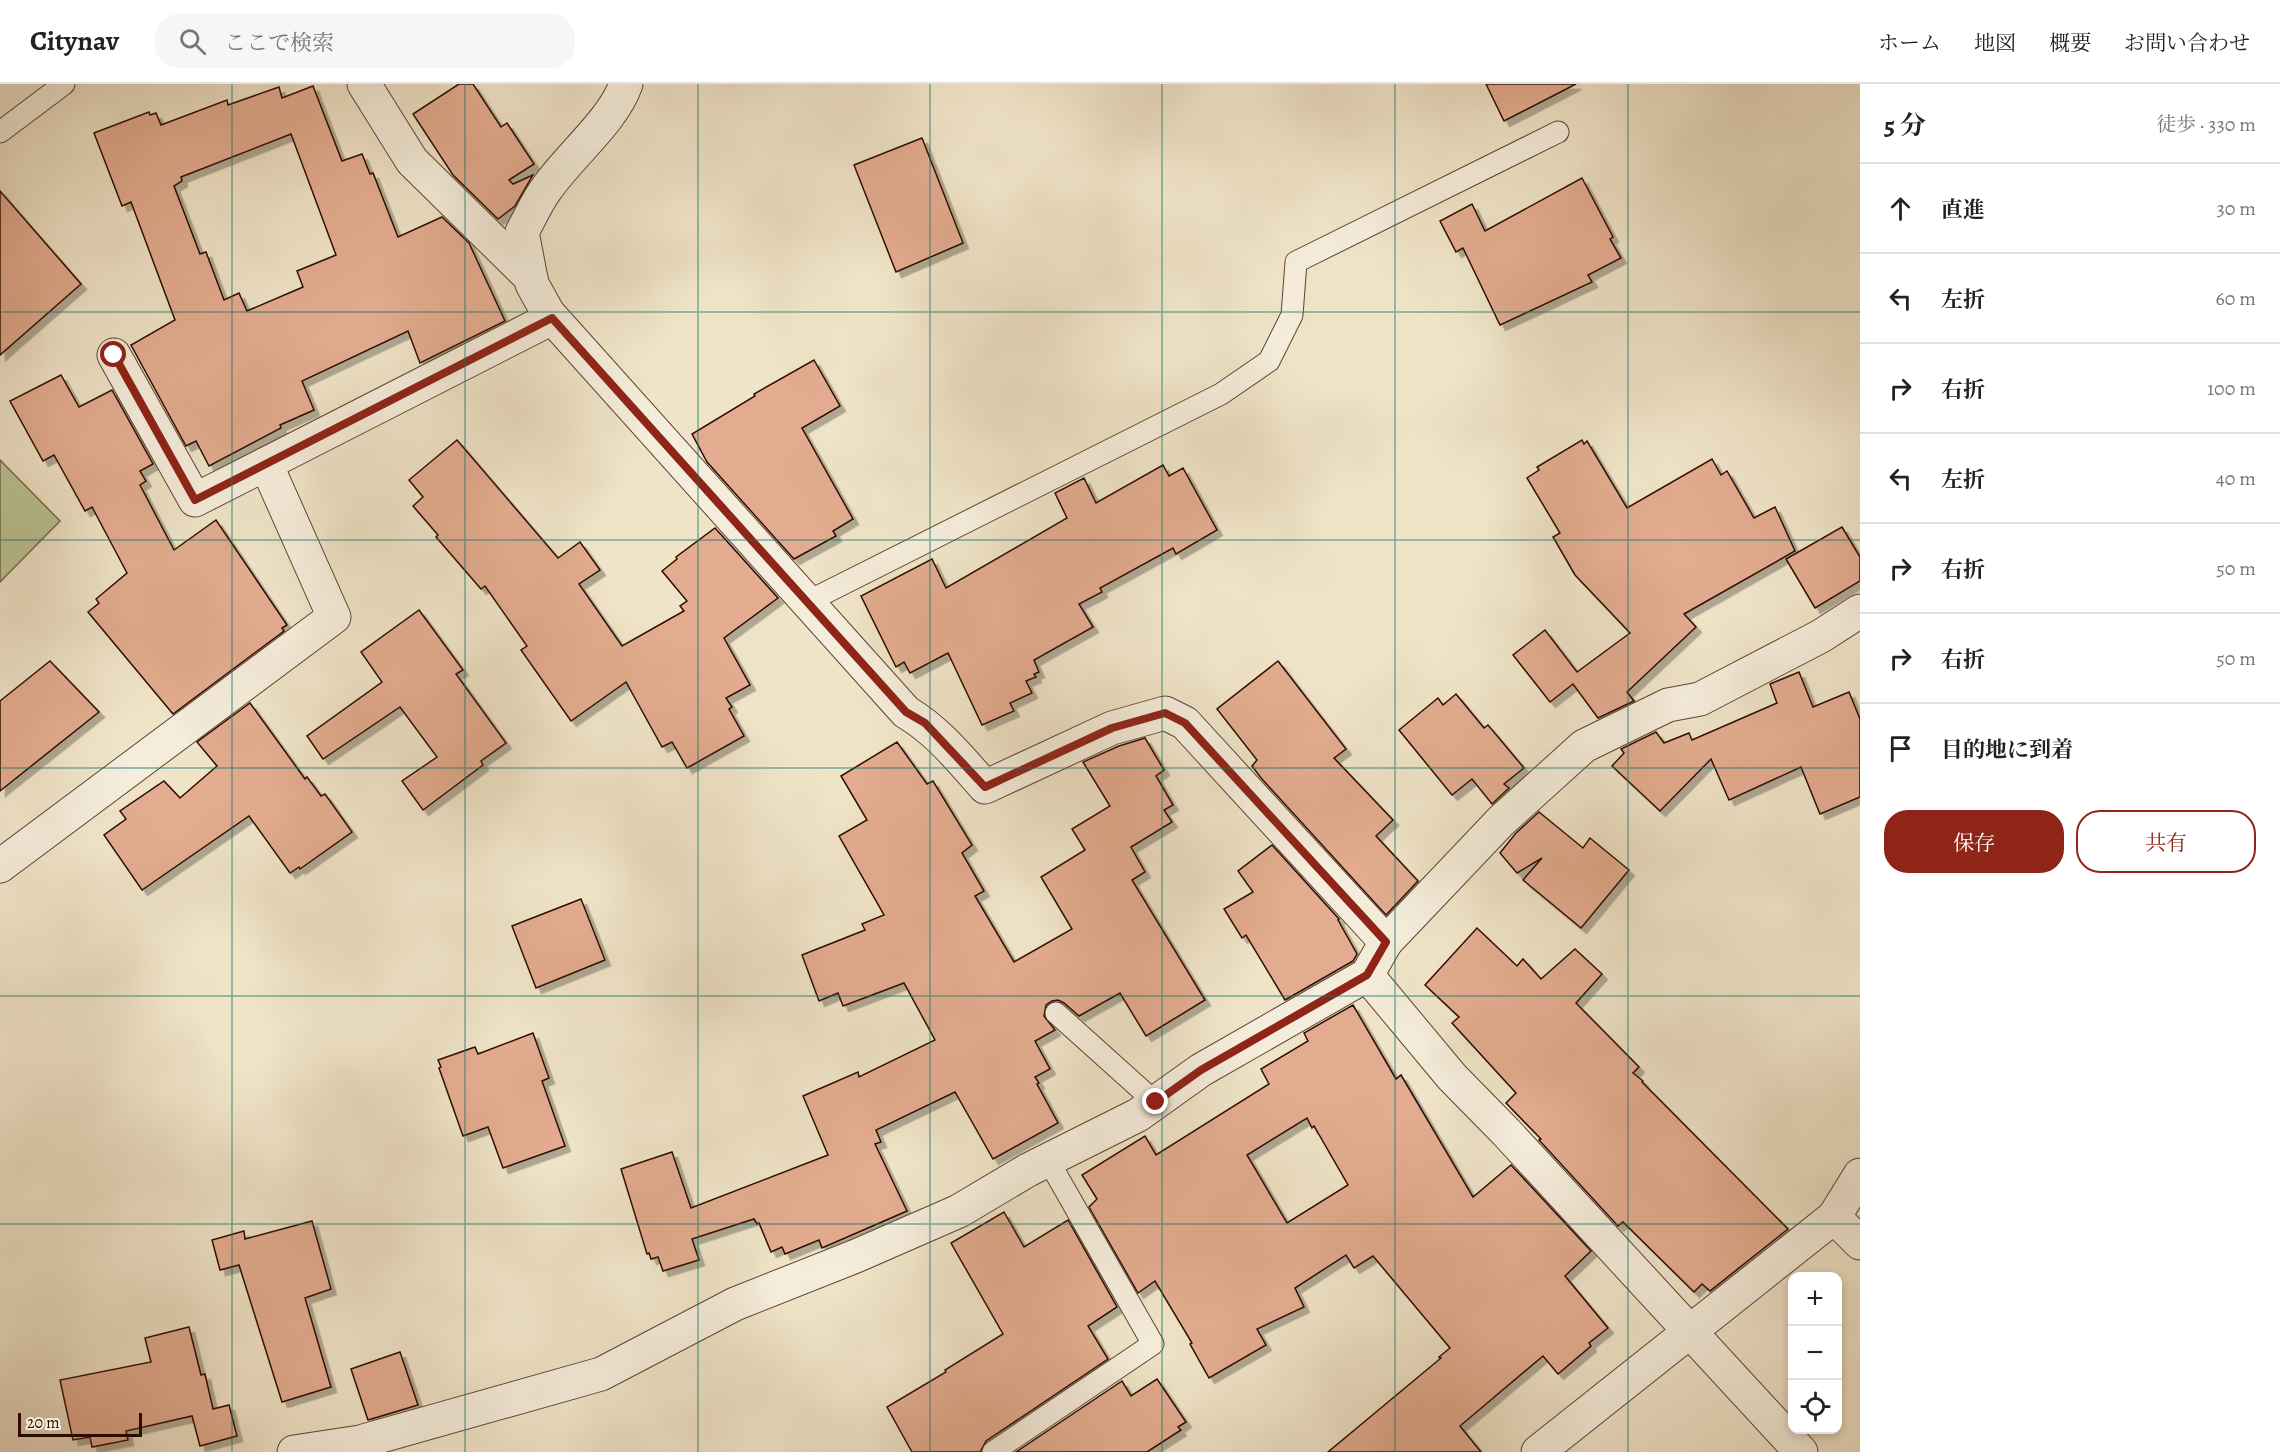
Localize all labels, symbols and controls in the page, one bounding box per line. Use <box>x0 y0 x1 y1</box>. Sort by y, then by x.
search box <box>155 14 575 68</box>
text: Citynav <box>30 22 119 60</box>
icon: search <box>176 25 209 58</box>
text: ここで検索 <box>224 28 334 58</box>
text: ホーム <box>1878 29 1941 57</box>
text: 地図 <box>1974 29 2016 57</box>
text: 概要 <box>2049 29 2091 57</box>
text: お問い合わせ <box>2124 29 2250 57</box>
text: 5 分 <box>1884 108 1926 143</box>
text: 徒歩 · 330 m <box>2156 111 2256 138</box>
icon: ahead <box>1884 192 1917 225</box>
text: 直進 <box>1941 195 1985 225</box>
text: 30 m <box>2216 195 2256 222</box>
icon: left <box>1884 282 1917 315</box>
text: 左折 <box>1941 285 1985 315</box>
text: 60 m <box>2216 285 2256 312</box>
route start <box>100 341 126 367</box>
icon: right <box>1884 372 1917 405</box>
text: 右折 <box>1941 375 1985 405</box>
text: 100 m <box>2207 375 2256 402</box>
icon: left <box>1884 462 1917 495</box>
text: 左折 <box>1941 465 1985 495</box>
text: 40 m <box>2216 465 2256 492</box>
icon: right <box>1884 552 1917 585</box>
text: 右折 <box>1941 555 1985 585</box>
text: 50 m <box>2216 555 2256 582</box>
icon: right <box>1884 642 1917 675</box>
text: 右折 <box>1941 645 1985 675</box>
text: 50 m <box>2216 645 2256 672</box>
icon: arrive <box>1884 732 1917 765</box>
text: 目的地に到着 <box>1941 735 2073 765</box>
button: 保存 <box>1884 810 2064 873</box>
button: 共有 <box>2076 810 2256 873</box>
route end <box>1142 1088 1168 1114</box>
map controls <box>1788 1272 1842 1434</box>
button: + <box>1788 1272 1842 1326</box>
button: − <box>1788 1326 1842 1380</box>
button: locate <box>1788 1380 1842 1434</box>
scale bar <box>18 1410 142 1438</box>
text: 20 m <box>27 1412 60 1434</box>

